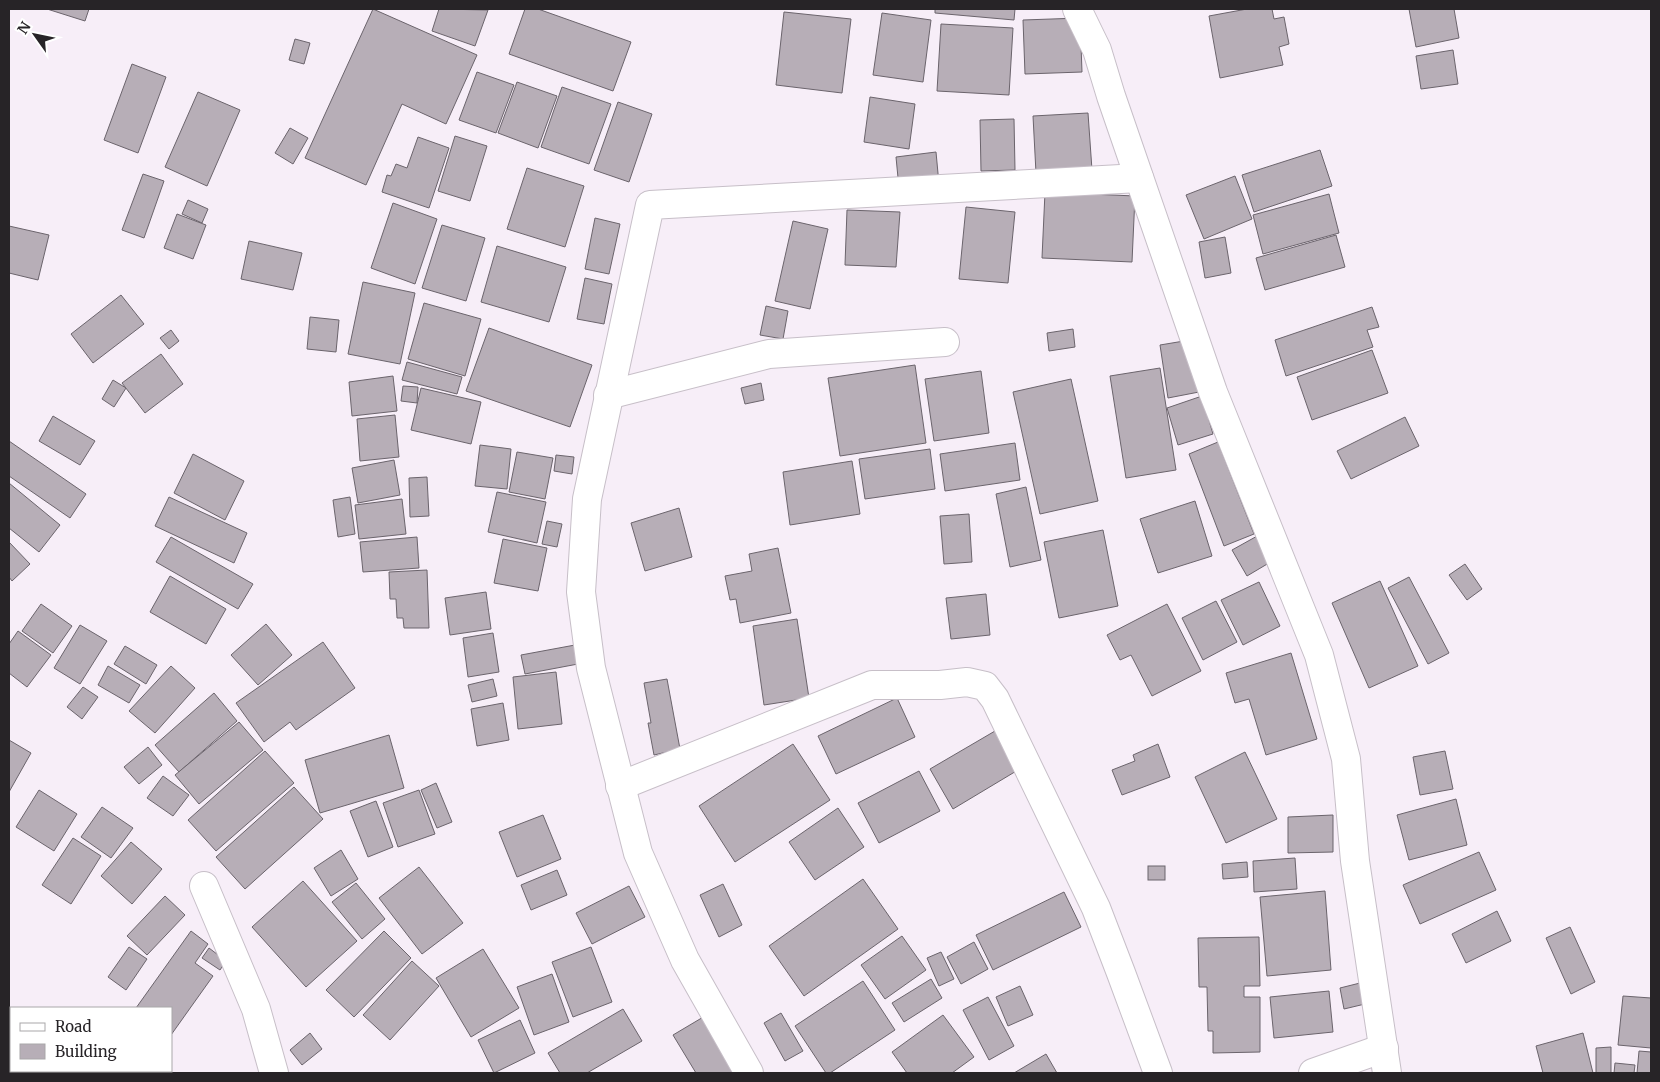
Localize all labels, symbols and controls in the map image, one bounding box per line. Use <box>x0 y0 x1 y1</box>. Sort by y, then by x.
north arrow <box>10 10 60 60</box>
text: N <box>14 18 35 37</box>
legend <box>10 1007 172 1072</box>
text: Road <box>55 1017 91 1036</box>
text: Building <box>55 1042 117 1061</box>

